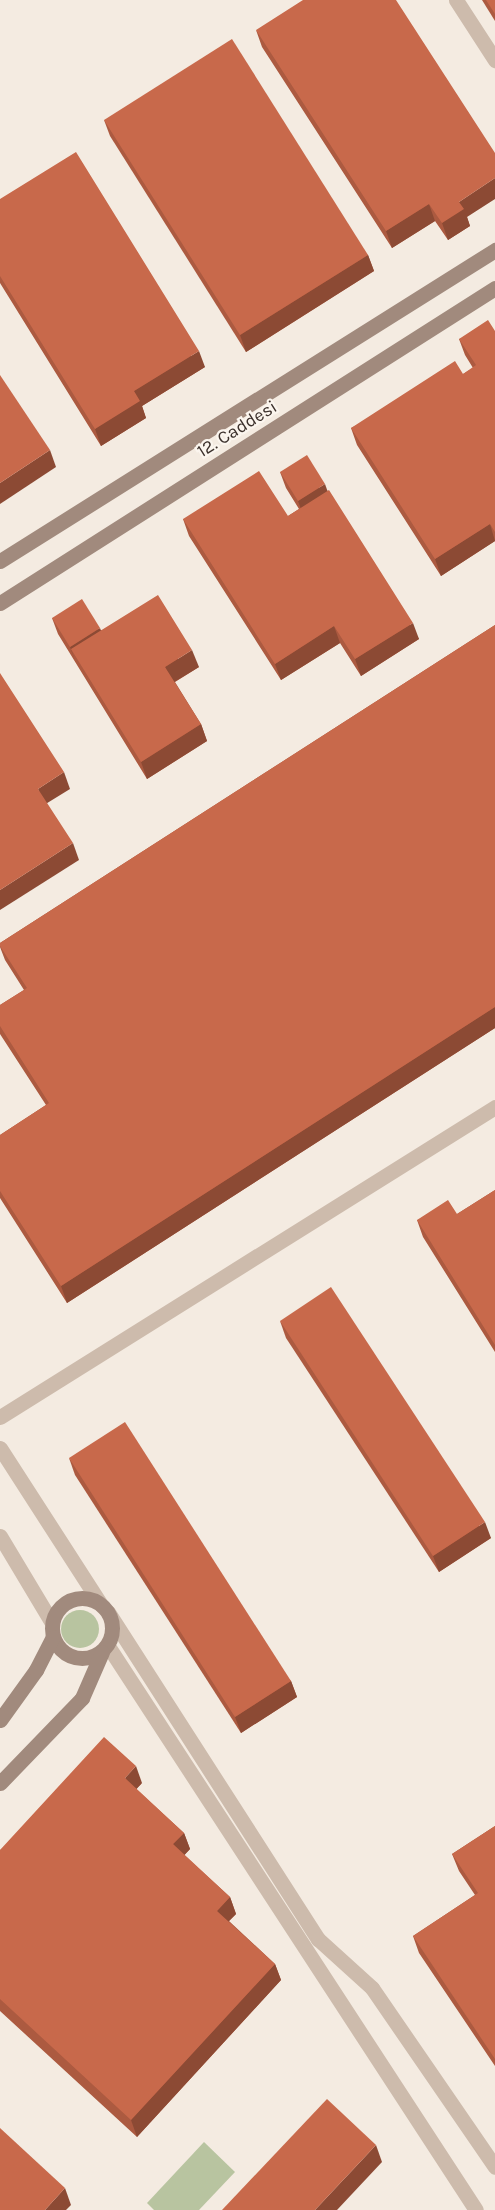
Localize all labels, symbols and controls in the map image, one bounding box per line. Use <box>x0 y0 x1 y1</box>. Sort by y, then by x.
street label: 12. Caddesi <box>193 396 281 462</box>

